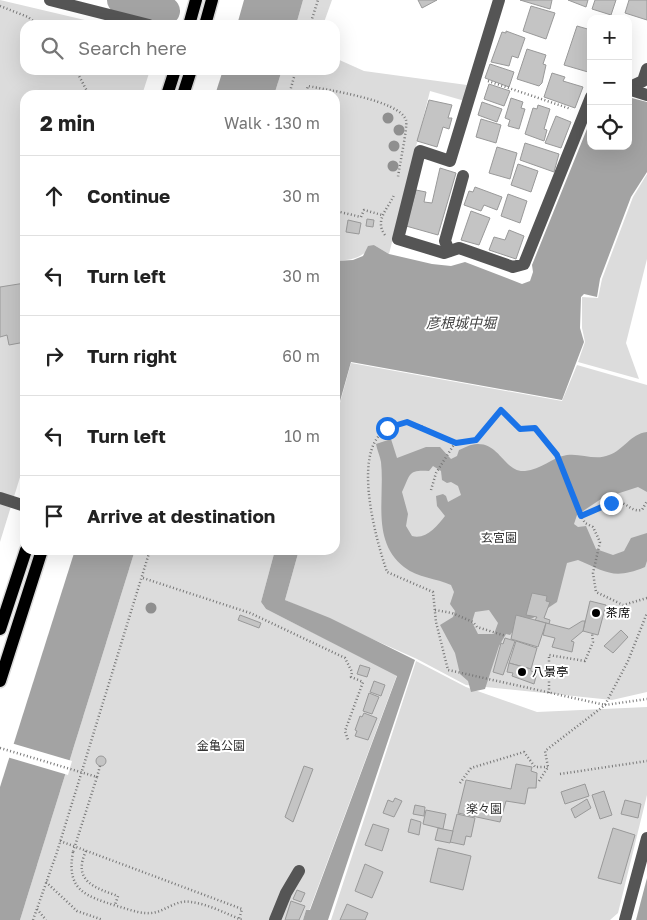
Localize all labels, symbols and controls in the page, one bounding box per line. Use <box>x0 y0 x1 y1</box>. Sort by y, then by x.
map controls <box>587 15 632 150</box>
button: + <box>587 15 632 60</box>
search box <box>20 20 340 75</box>
icon: search <box>38 34 66 62</box>
text: Search here <box>78 36 187 59</box>
button: − <box>587 60 632 105</box>
button: locate <box>587 105 632 150</box>
text: 2 min <box>40 110 95 136</box>
text: Walk · 130 m <box>224 113 320 133</box>
icon: ahead <box>40 182 68 210</box>
text: Continue <box>87 184 170 207</box>
text: 30 m <box>283 186 320 206</box>
icon: left <box>40 262 68 290</box>
text: Turn left <box>87 264 166 287</box>
text: 30 m <box>283 266 320 286</box>
water label: 彦根城中堀 <box>426 314 498 331</box>
icon: right <box>40 342 68 370</box>
text: Turn right <box>87 344 177 367</box>
text: 60 m <box>282 346 320 366</box>
route start <box>376 417 399 440</box>
icon: left <box>40 422 68 450</box>
text: Turn left <box>87 424 166 447</box>
text: 10 m <box>284 426 320 446</box>
route end <box>600 492 623 515</box>
icon: arrive <box>40 502 68 530</box>
text: Arrive at destination <box>87 504 275 527</box>
park label: 玄宮園 <box>481 530 517 545</box>
place label: 茶席 <box>606 605 630 620</box>
marker: 茶席 <box>590 607 602 619</box>
place label: 八景亭 <box>532 664 568 679</box>
marker: 八景亭 <box>516 666 528 678</box>
park label: 金亀公園 <box>197 738 245 753</box>
park label: 楽々園 <box>466 801 502 816</box>

